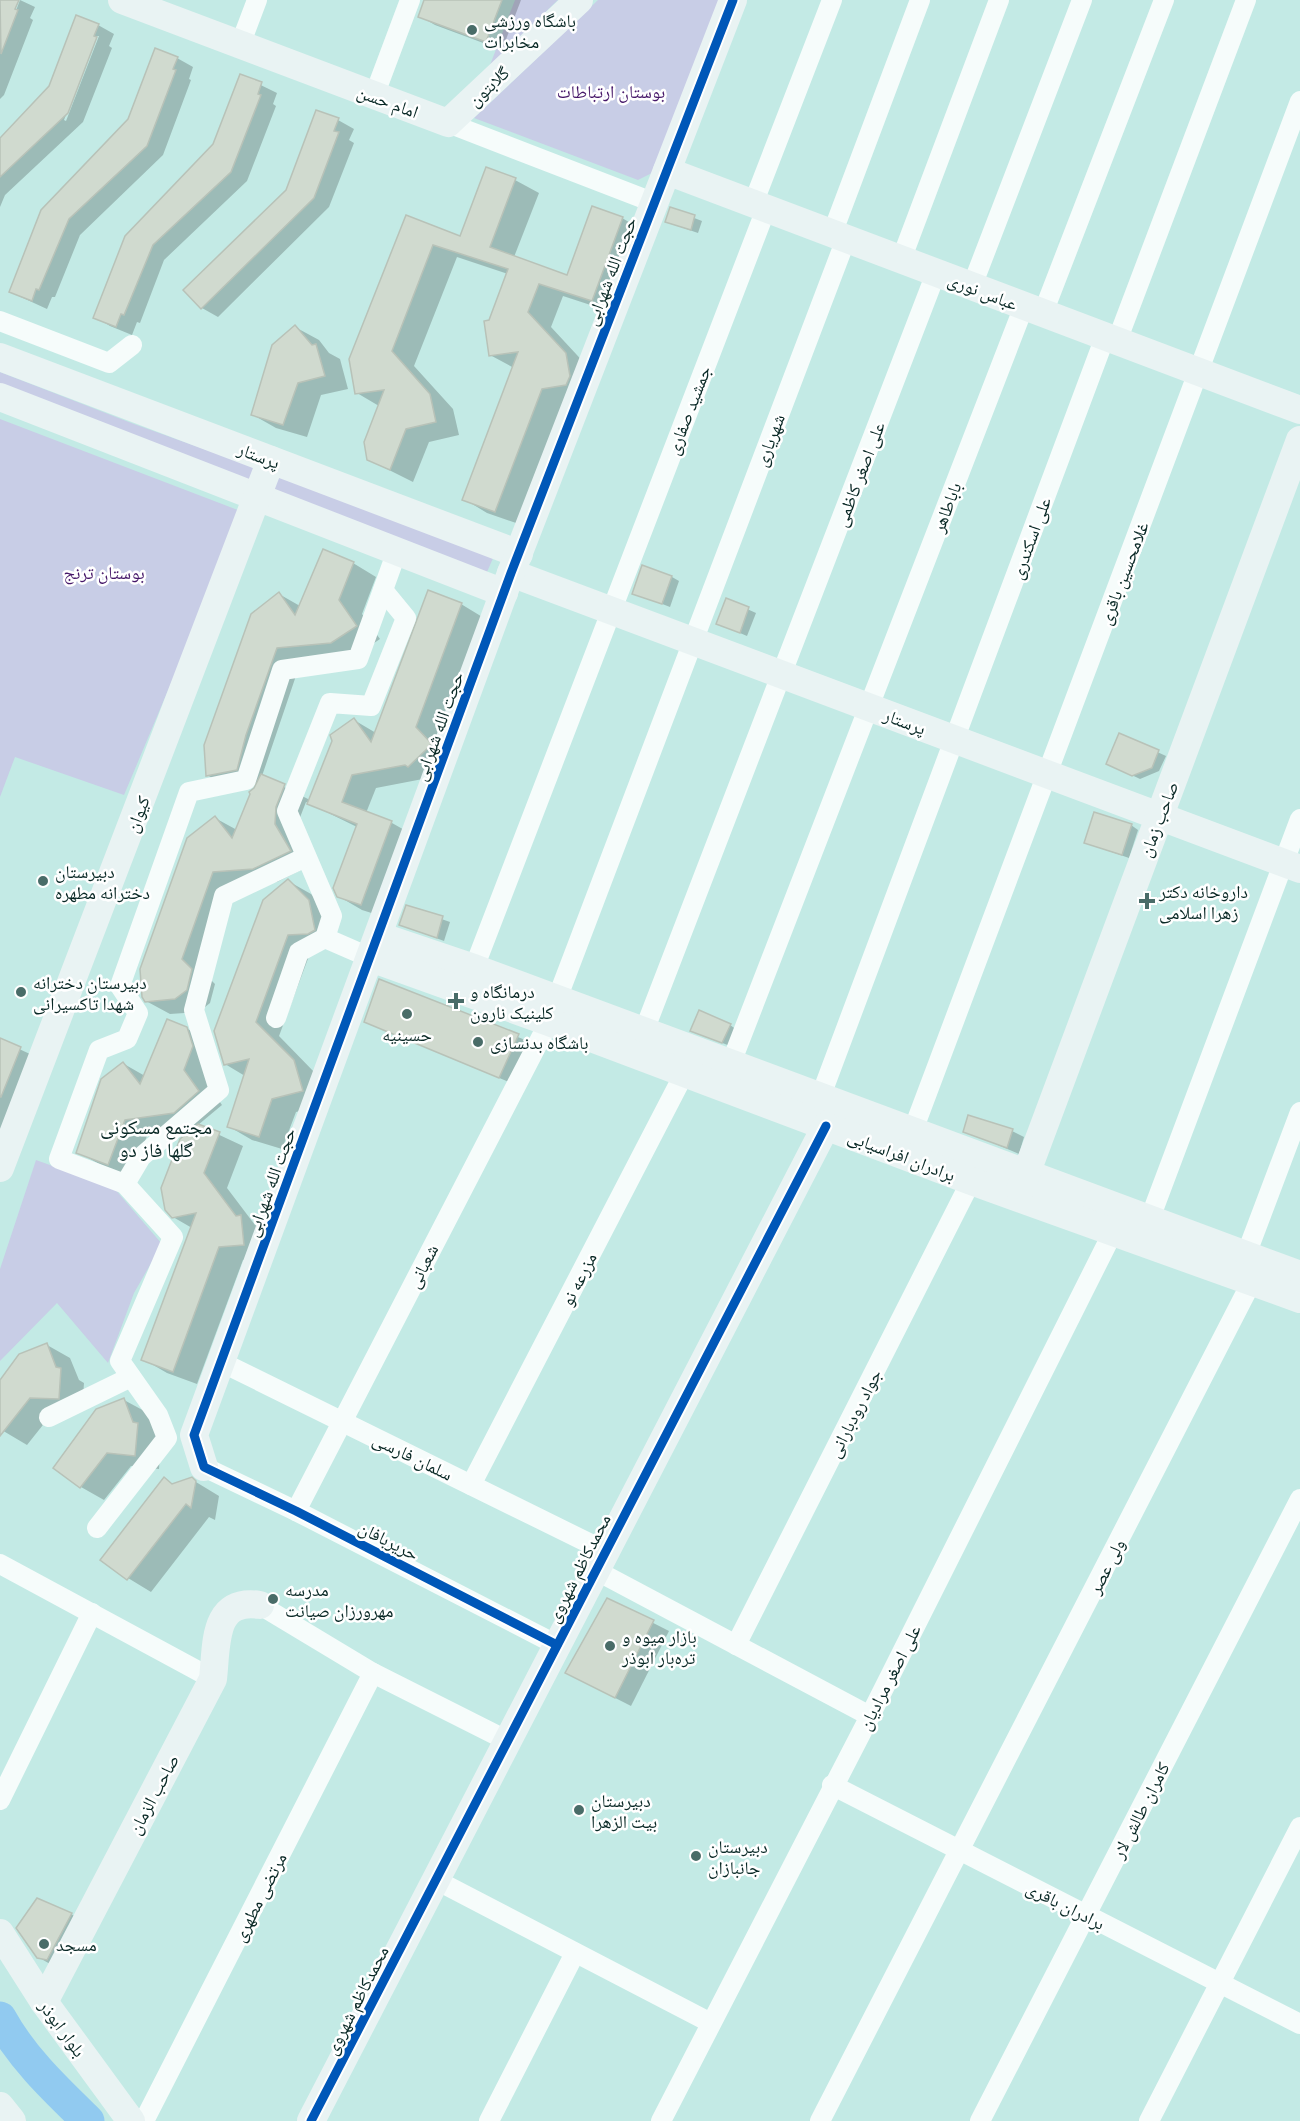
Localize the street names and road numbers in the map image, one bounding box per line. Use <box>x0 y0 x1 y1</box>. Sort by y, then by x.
street label: گلابتون <box>463 61 514 111</box>
street label: امام حسن <box>354 80 422 124</box>
street label: حجت الله شهرابی <box>579 214 642 329</box>
street label: عباس نوری <box>945 268 1021 315</box>
street label: جمشید صفاری <box>661 362 716 458</box>
street label: شهریاری <box>749 410 790 470</box>
street label: علی اصغر کاظمی <box>829 418 890 530</box>
street label: پرستار <box>234 437 283 474</box>
street label: باباطاهر <box>926 479 966 536</box>
street label: علی اسکندری <box>1005 494 1056 583</box>
street label: غلامحسین باقری <box>1093 518 1154 628</box>
street label: حجت الله شهرابی <box>408 668 469 784</box>
street label: پرستار <box>880 703 929 740</box>
street label: صاحب زمان <box>1134 778 1183 860</box>
street label: کیوان <box>120 792 155 836</box>
street label: حجت الله شهرابی <box>240 1124 301 1240</box>
street label: برادران افراسیابی <box>845 1124 959 1187</box>
street label: شعبانی <box>402 1240 443 1292</box>
street label: مزرعه نو <box>555 1249 601 1309</box>
street label: جواد رودبارانی <box>822 1365 887 1461</box>
street label: سلمان فارسی <box>369 1427 457 1486</box>
street label: محمدکاظم شهروی <box>541 1510 617 1627</box>
street label: حریربافان <box>355 1516 423 1565</box>
street label: ولی عصر <box>1082 1535 1130 1599</box>
street label: علی اصغر مرادیان <box>853 1621 926 1734</box>
street label: صاحب الزمان <box>123 1750 184 1838</box>
street label: کامران طالش لار <box>1106 1758 1175 1863</box>
street label: مرتضی مطهری <box>227 1849 292 1946</box>
street label: برادران باقری <box>1023 1876 1109 1935</box>
street label: محمدکاظم شهروی <box>319 1942 395 2059</box>
street label: بلوار ابوذر <box>34 1994 91 2061</box>

